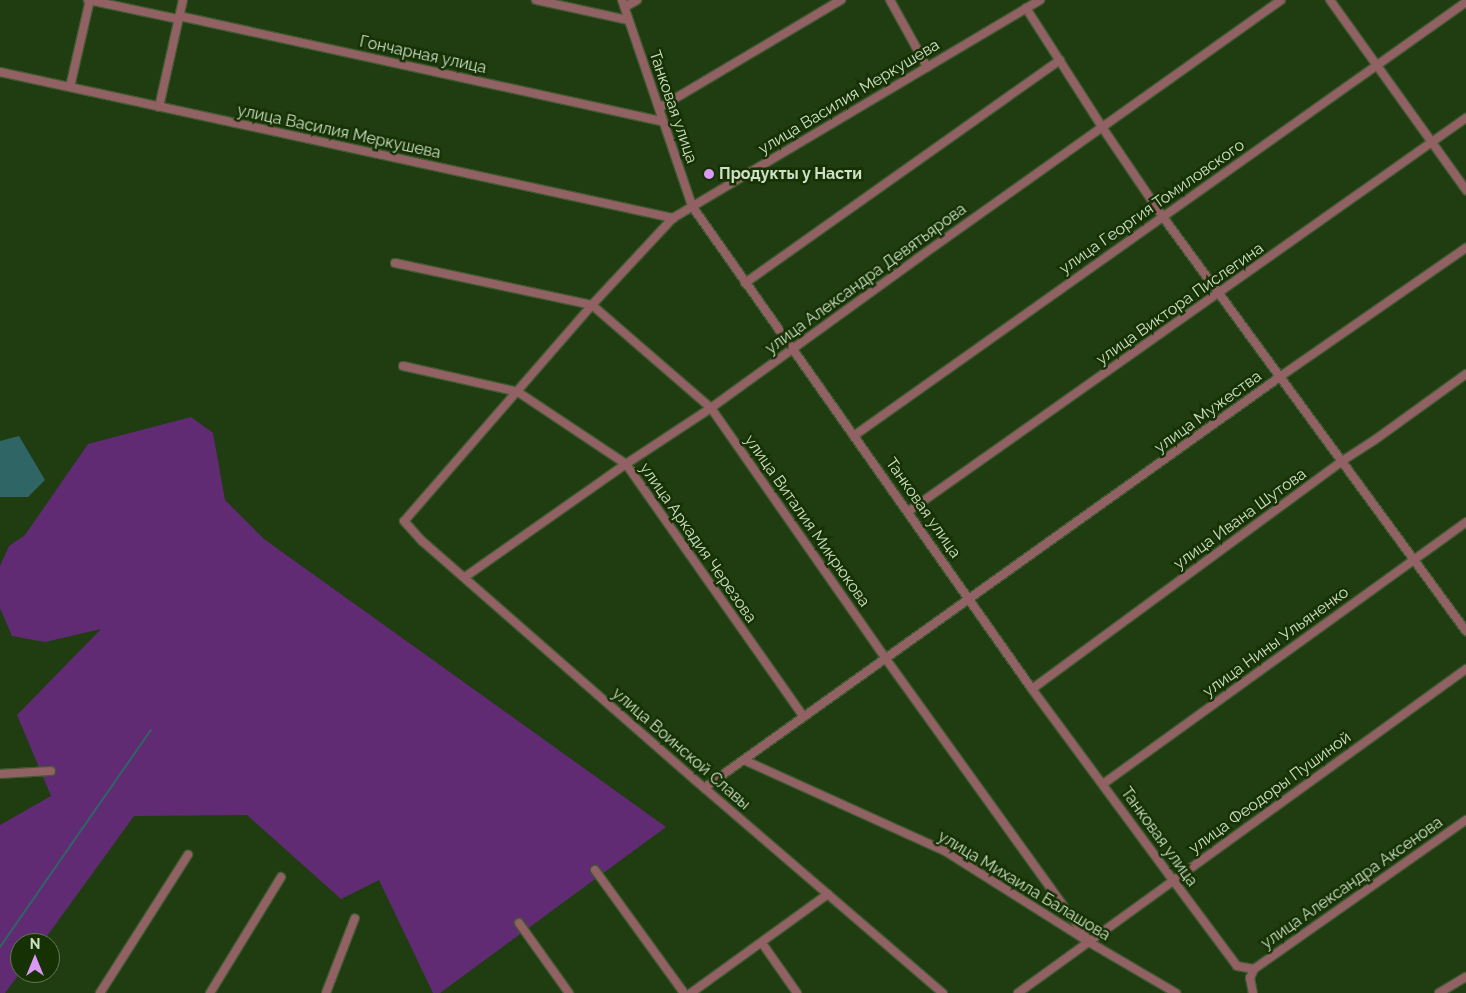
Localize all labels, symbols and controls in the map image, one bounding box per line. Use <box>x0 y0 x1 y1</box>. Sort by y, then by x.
street label: Гончарная улица <box>358 32 488 78</box>
street label: улица Василия Меркушева <box>755 35 943 159</box>
street label: Танковая улица <box>645 48 701 166</box>
street label: улица Василия Меркушева <box>235 101 443 163</box>
street label: улица Георгия Томиловского <box>1055 135 1249 279</box>
place label: Продукты у Насти <box>719 164 863 184</box>
marker: Продукты у Насти <box>703 168 715 180</box>
street label: улица Александра Девятьярова <box>762 200 970 358</box>
street label: улица Виктора Пислегина <box>1093 239 1267 369</box>
street label: улица Мужества <box>1151 367 1265 457</box>
street label: улица Виталия Микрюкова <box>740 431 874 611</box>
street label: Танковая улица <box>881 454 965 562</box>
street label: улица Аркадия Черезова <box>635 459 761 627</box>
street label: улица Ивана Шутова <box>1170 464 1310 574</box>
street label: улица Нины Ульяненко <box>1199 583 1353 701</box>
street label: улица Воинской Славы <box>608 684 754 814</box>
street label: улица Феодоры Пушиной <box>1185 728 1355 858</box>
street label: Танковая улица <box>1116 783 1202 891</box>
street label: улица Александра Аксенова <box>1257 813 1447 953</box>
street label: улица Михаила Балашова <box>934 827 1114 945</box>
north arrow <box>10 933 60 983</box>
text: N <box>30 936 40 952</box>

